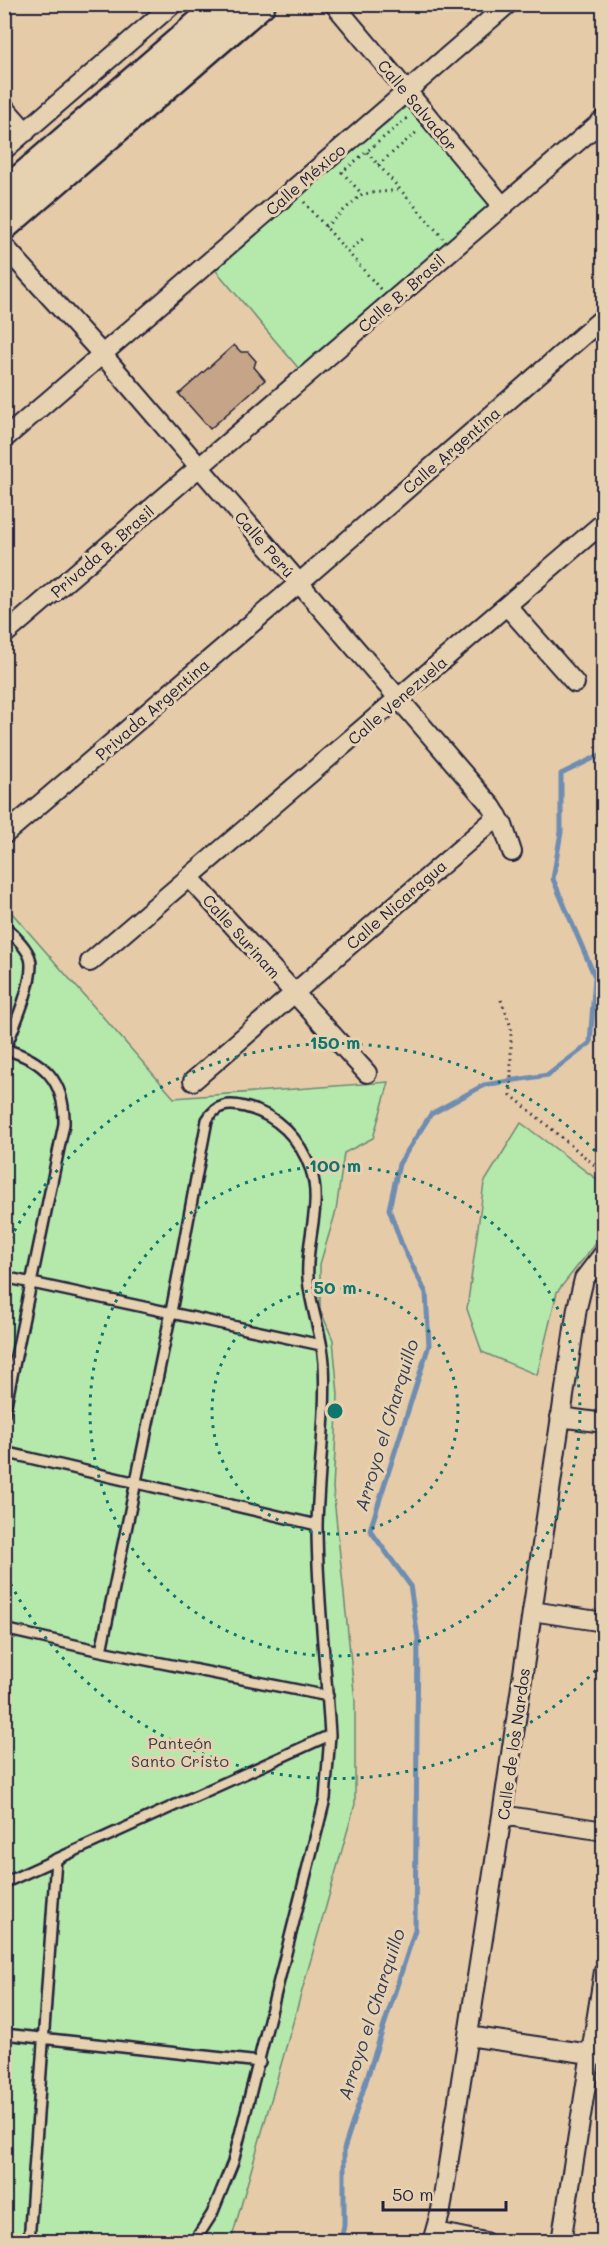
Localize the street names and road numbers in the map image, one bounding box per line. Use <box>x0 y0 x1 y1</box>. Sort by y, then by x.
street label: Calle Salvador <box>373 55 463 155</box>
street label: Calle México <box>261 139 349 219</box>
street label: Calle B. Brasil <box>353 249 449 337</box>
street label: Calle Argentina <box>398 402 504 498</box>
street label: Privada B. Brasil <box>46 500 158 602</box>
street label: Calle Perú <box>231 507 299 581</box>
street label: Calle Venezuela <box>343 651 451 749</box>
street label: Privada Argentina <box>91 654 213 764</box>
street label: Calle Nicaragua <box>341 855 451 953</box>
street label: Calle Surinam <box>198 889 286 983</box>
street label: Calle de los Nardos <box>492 1667 534 1821</box>

